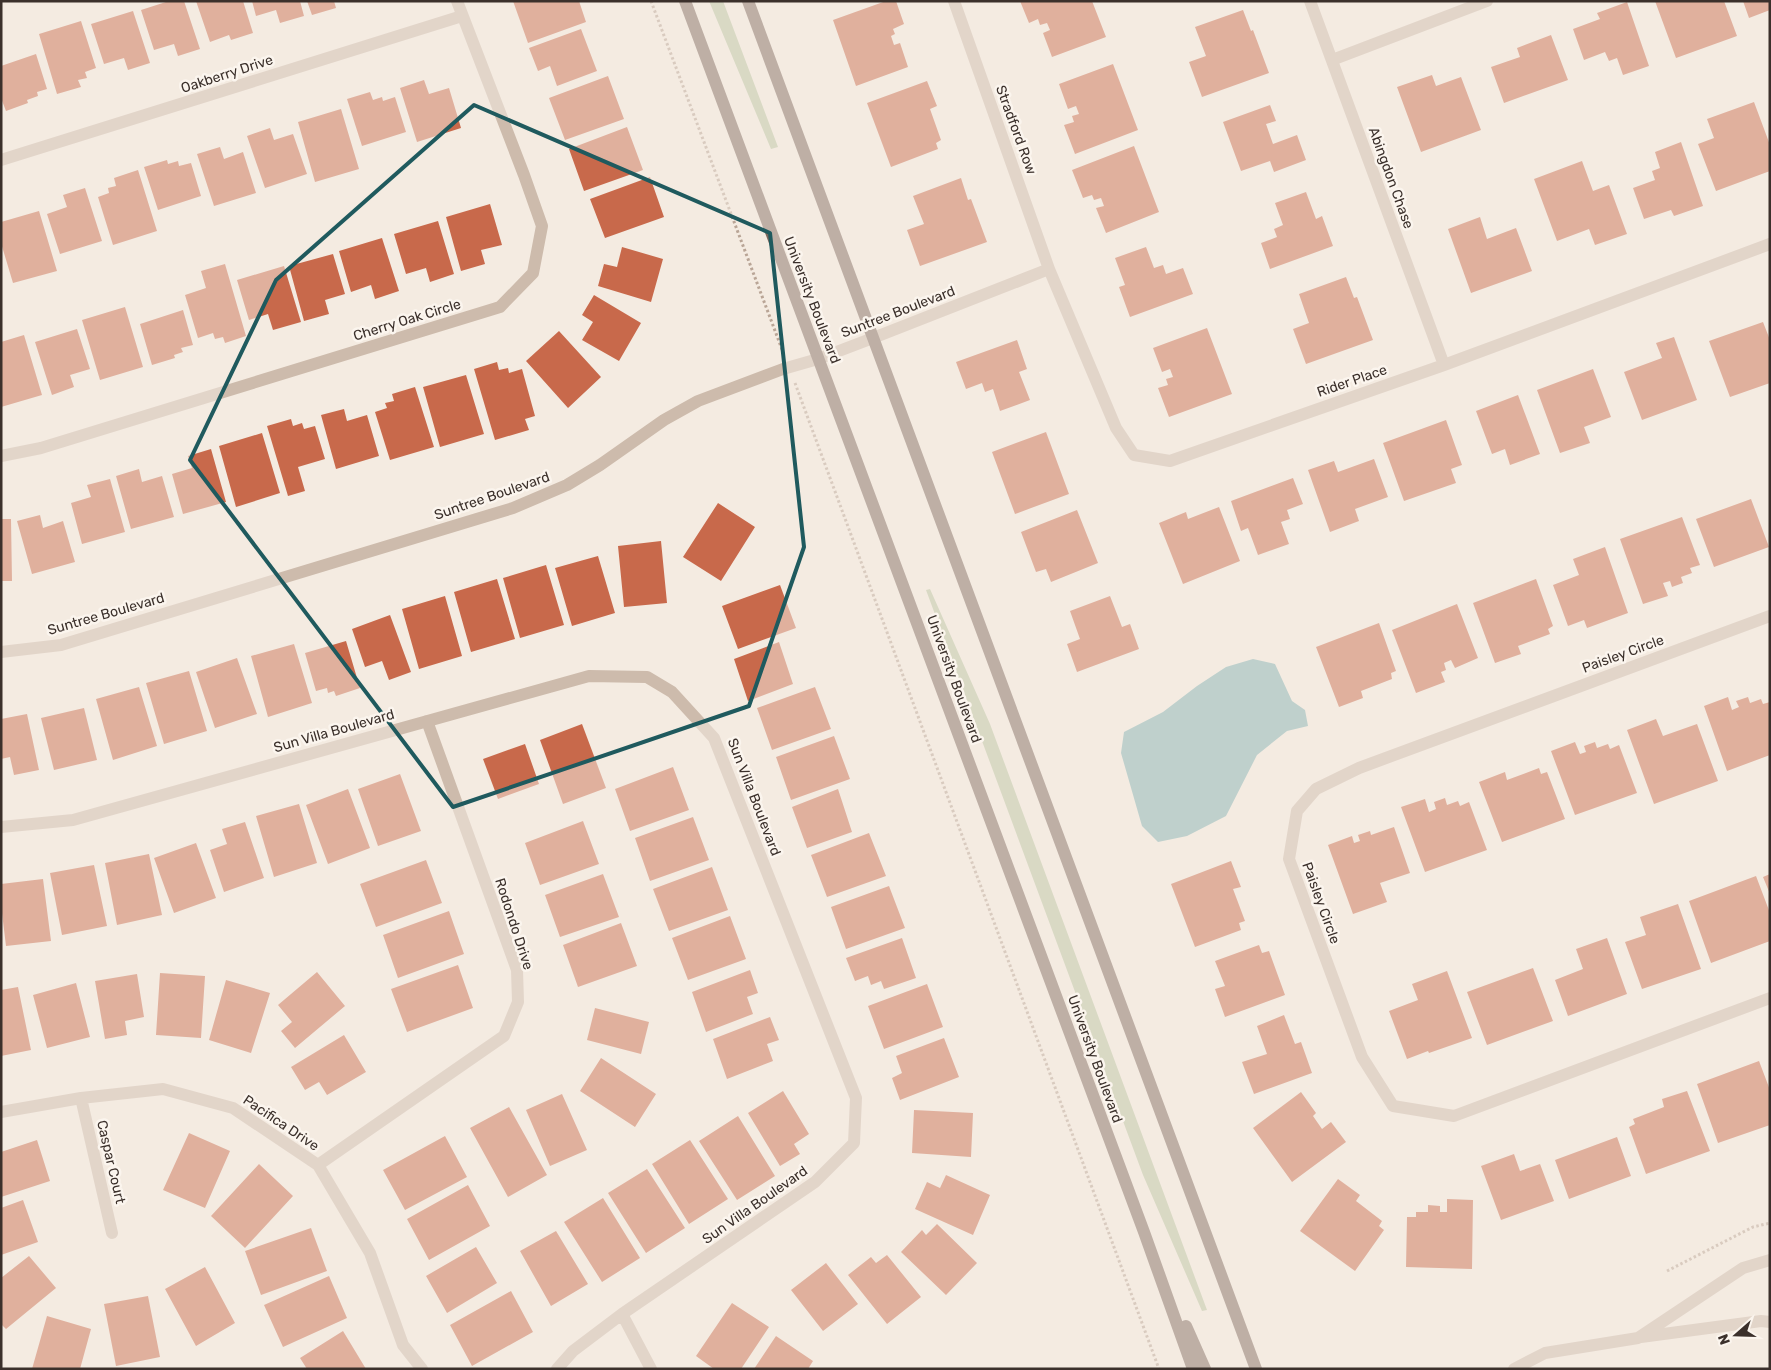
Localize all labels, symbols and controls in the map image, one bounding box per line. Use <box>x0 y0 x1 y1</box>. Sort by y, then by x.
street label: Oakberry Drive <box>179 51 275 97</box>
street label: Stradford Row <box>992 83 1040 177</box>
street label: Abingdon Chase <box>1365 125 1417 231</box>
street label: University Boulevard <box>780 234 844 366</box>
street label: Suntree Boulevard <box>839 282 957 342</box>
street label: Cherry Oak Circle <box>351 295 463 344</box>
street label: Rider Place <box>1315 361 1389 401</box>
street label: Suntree Boulevard <box>432 468 552 524</box>
street label: Suntree Boulevard <box>46 589 166 639</box>
street label: University Boulevard <box>923 613 985 745</box>
street label: Paisley Circle <box>1580 631 1666 677</box>
street label: Sun Villa Boulevard <box>272 706 396 756</box>
street label: Sun Villa Boulevard <box>724 736 784 858</box>
street label: Paisley Circle <box>1298 860 1344 946</box>
street label: Rodondo Drive <box>491 876 537 972</box>
street label: University Boulevard <box>1064 993 1126 1125</box>
street label: Pacifica Drive <box>240 1091 322 1155</box>
street label: Caspar Court <box>93 1119 129 1206</box>
street label: Sun Villa Boulevard <box>699 1162 811 1248</box>
north arrow <box>1711 1310 1761 1360</box>
text: N <box>1715 1332 1734 1347</box>

